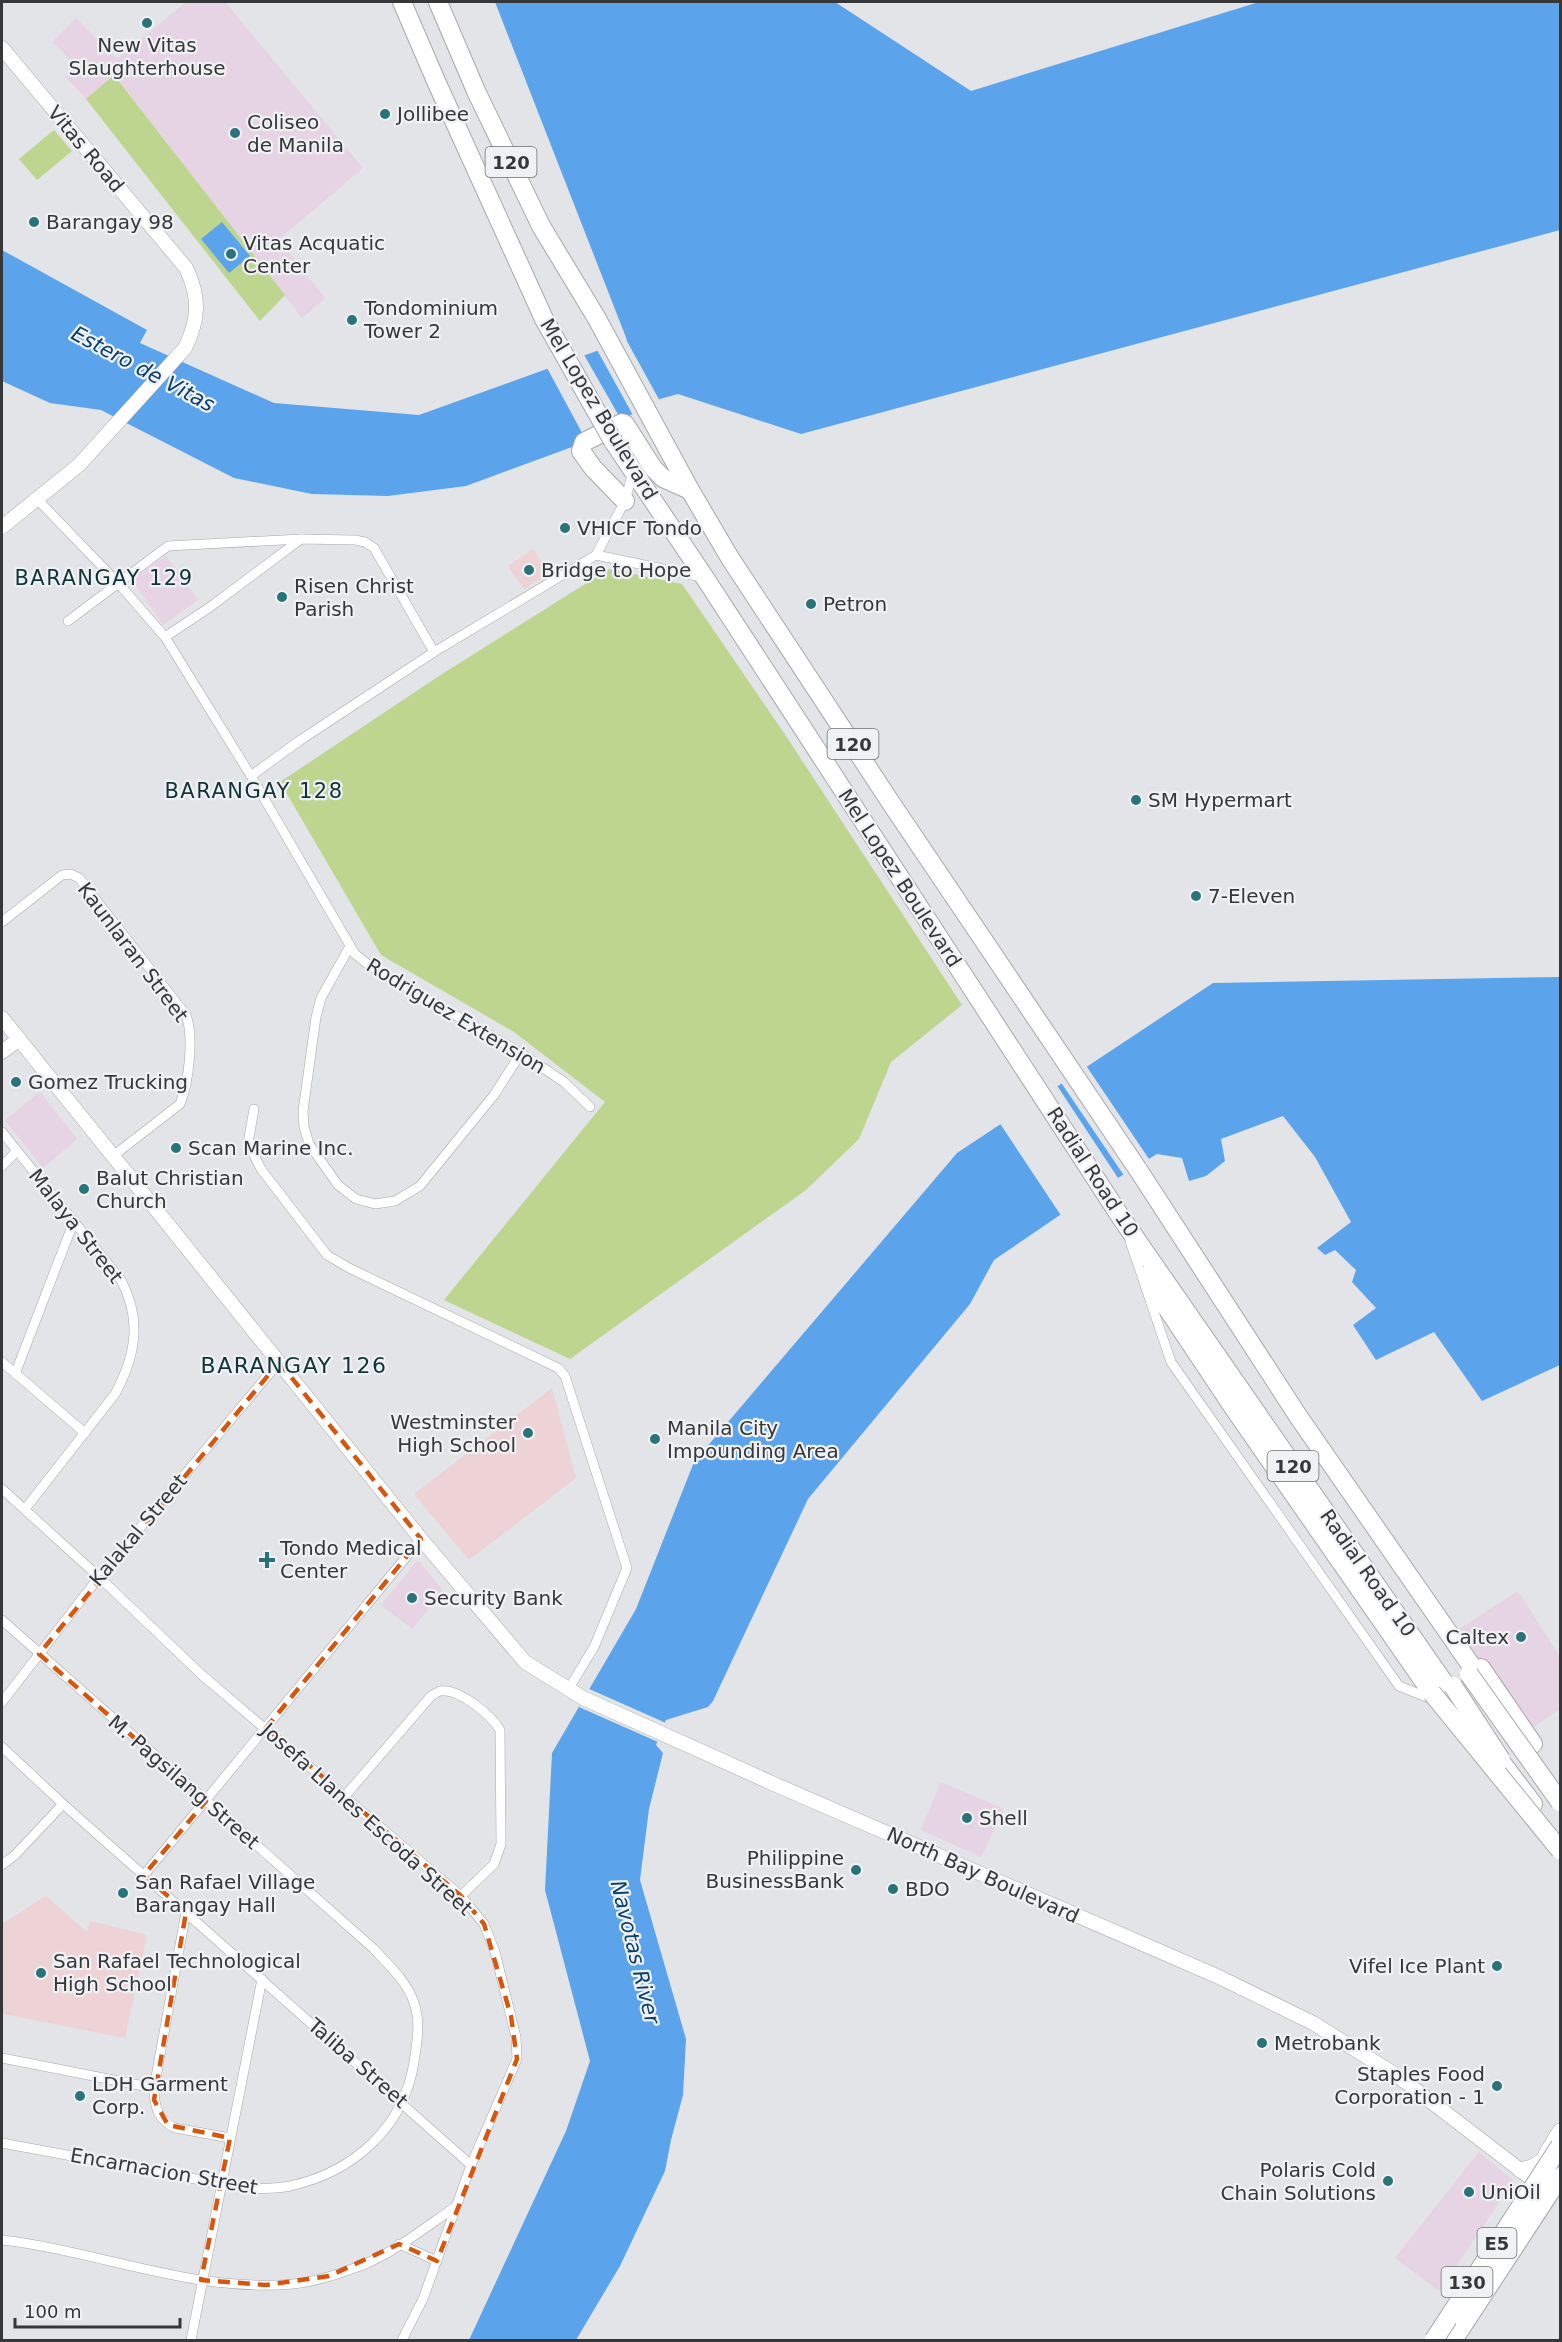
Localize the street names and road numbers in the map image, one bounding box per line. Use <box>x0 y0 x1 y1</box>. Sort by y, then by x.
street label: Vitas Road <box>43 101 129 197</box>
road number: 120 <box>486 147 536 177</box>
street label: Mel Lopez Boulevard <box>535 314 663 504</box>
road number: 120 <box>828 729 878 759</box>
street label: Mel Lopez Boulevard <box>833 784 967 972</box>
street label: Kaunlaran Street <box>73 878 193 1027</box>
street label: Rodriguez Extension <box>362 953 550 1079</box>
street label: Radial Road 10 <box>1042 1103 1144 1241</box>
street label: Malaya Street <box>24 1164 128 1288</box>
road number: 120 <box>1268 1451 1318 1481</box>
street label: Kalakal Street <box>84 1469 192 1591</box>
street label: Radial Road 10 <box>1315 1505 1421 1641</box>
street label: M. Pagsilang Street <box>104 1710 265 1854</box>
street label: Josefa Llanes Escoda Street <box>255 1717 478 1920</box>
street label: North Bay Boulevard <box>883 1822 1083 1928</box>
street label: Taliba Street <box>302 2012 413 2113</box>
street label: Encarnacion Street <box>68 2143 260 2199</box>
road number: E5 <box>1478 2228 1516 2258</box>
road number: 130 <box>1442 2267 1492 2297</box>

